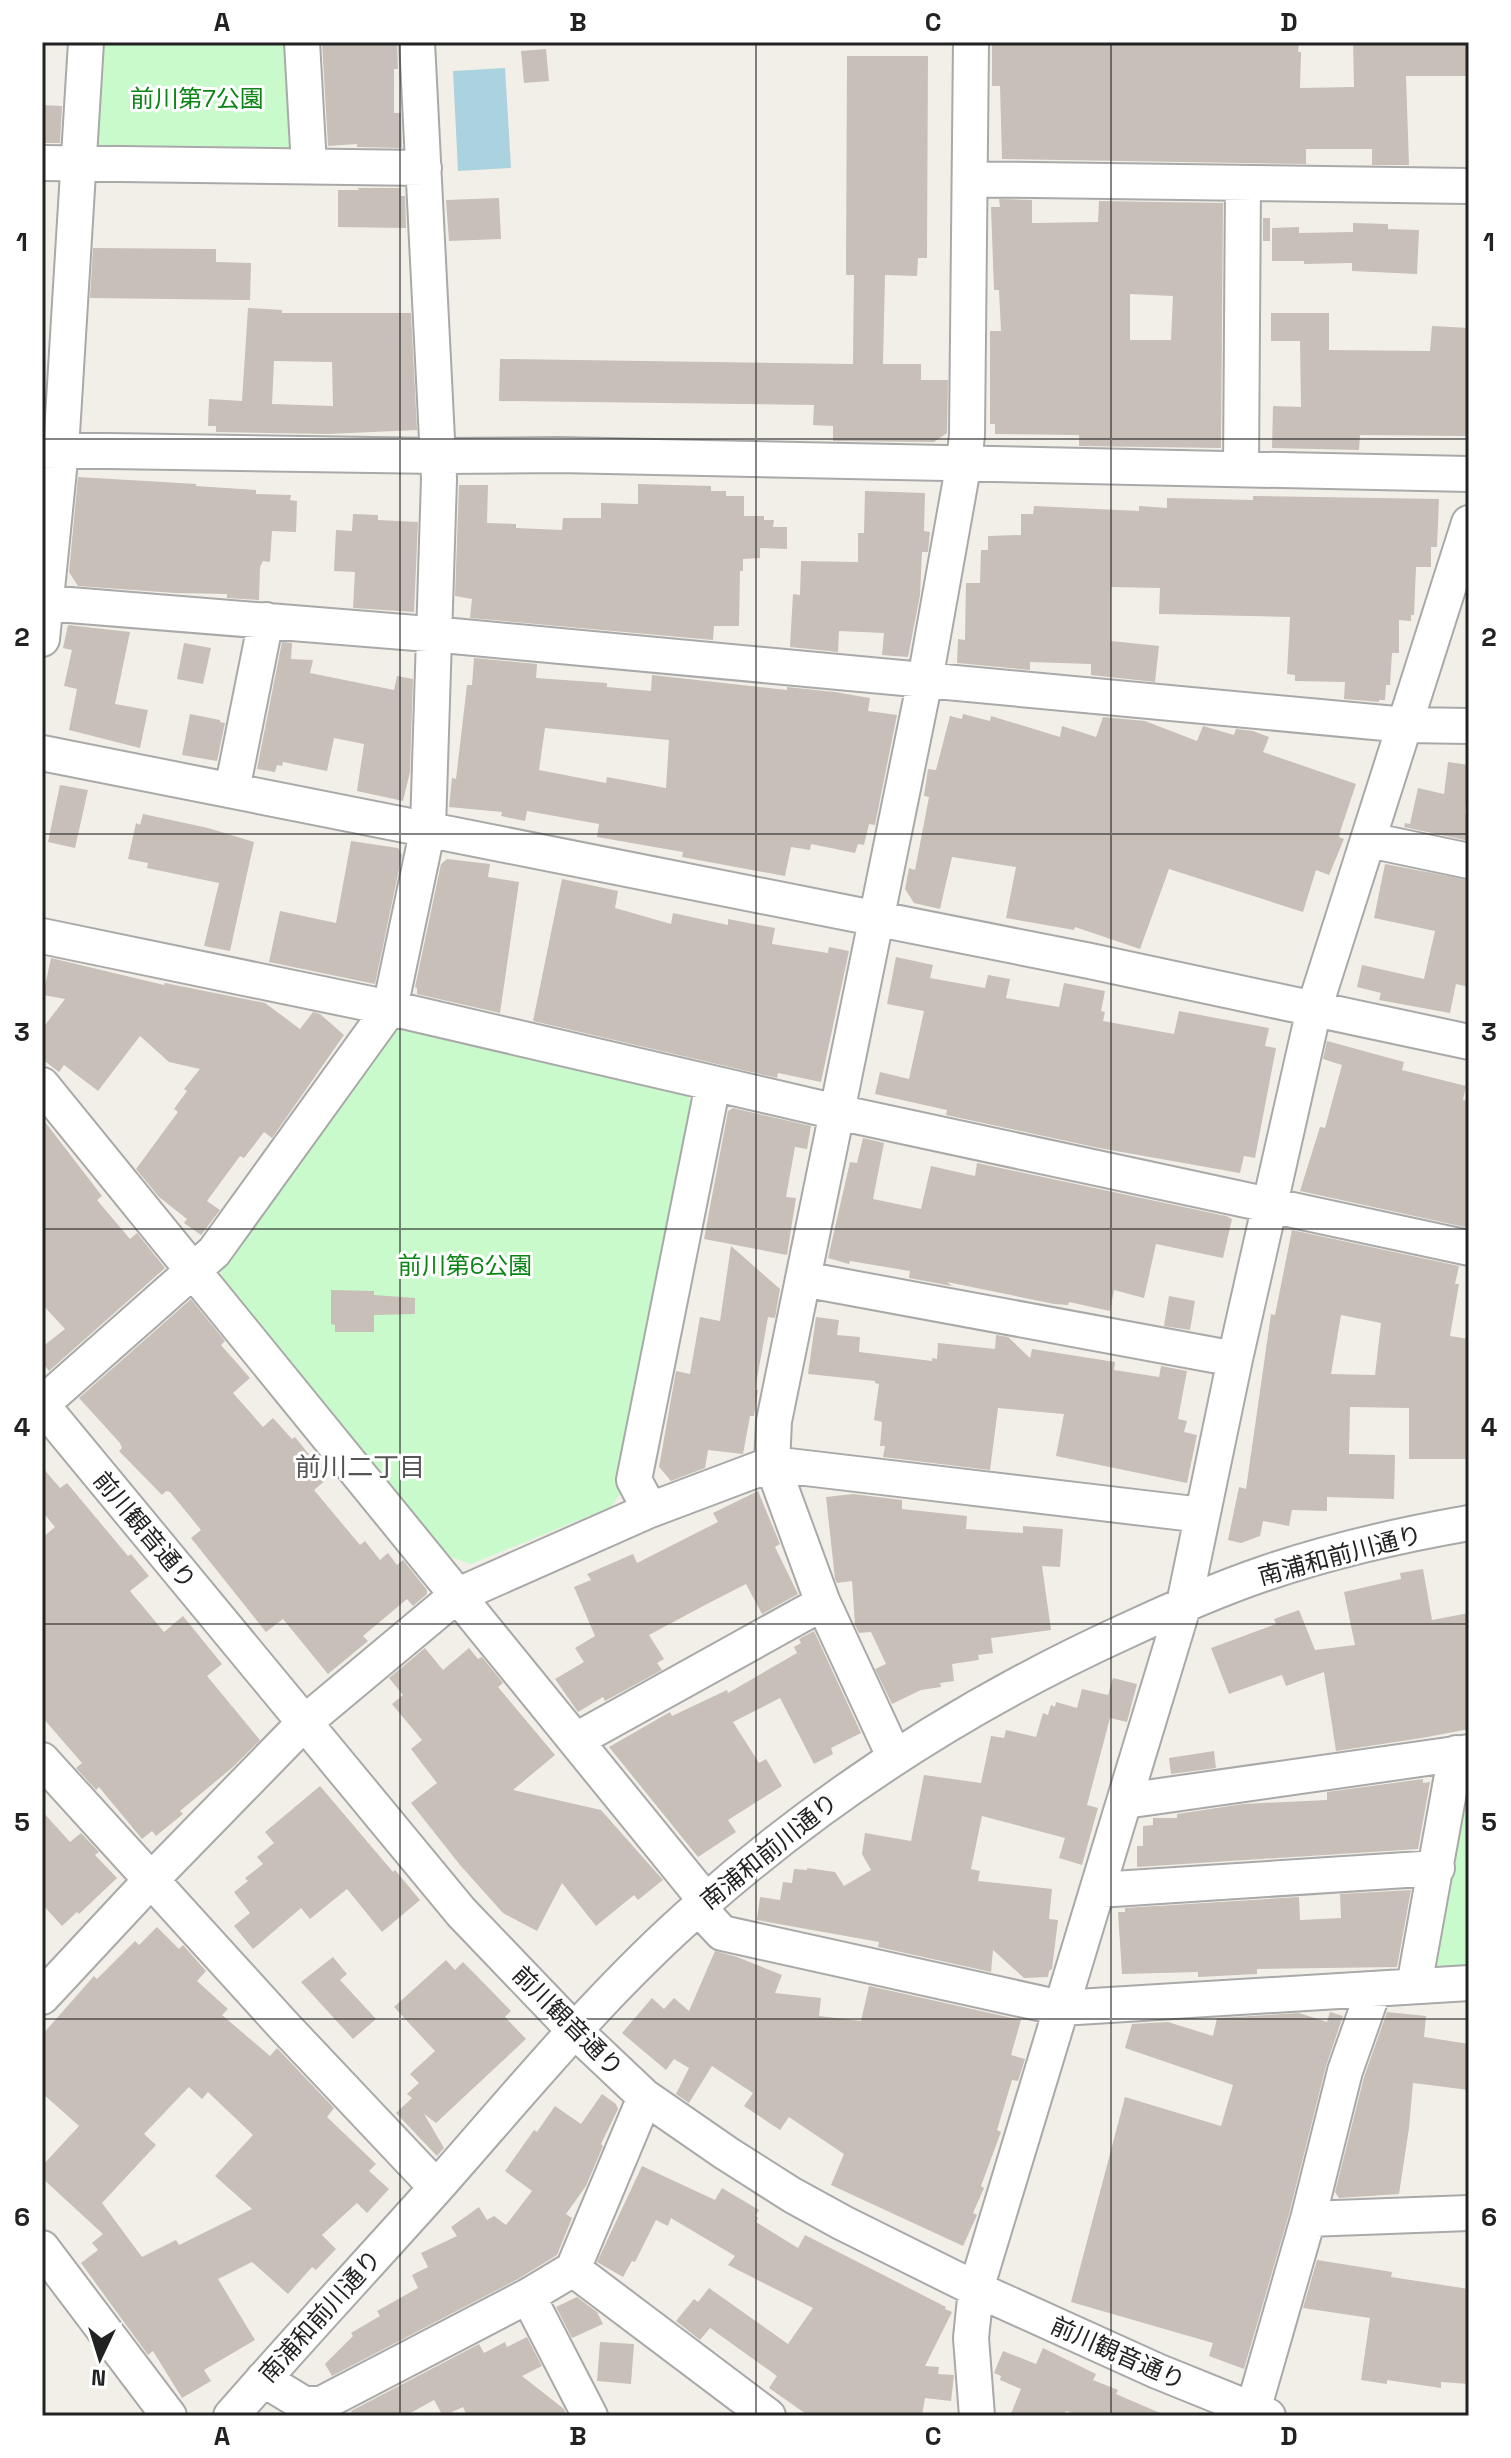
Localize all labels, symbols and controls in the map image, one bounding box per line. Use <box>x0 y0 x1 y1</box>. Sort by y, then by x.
text: A <box>214 5 231 39</box>
text: B <box>569 5 587 39</box>
text: C <box>925 5 941 39</box>
text: D <box>1280 5 1298 39</box>
park label: 前川第7公園 <box>130 83 264 114</box>
text: 1 <box>16 225 28 259</box>
text: 1 <box>1483 225 1495 259</box>
text: 2 <box>14 620 30 654</box>
text: 2 <box>1481 620 1497 654</box>
text: 3 <box>14 1015 30 1049</box>
text: 3 <box>1481 1015 1497 1049</box>
park label: 前川第6公園 <box>398 1250 532 1281</box>
text: 4 <box>14 1410 30 1444</box>
text: 4 <box>1481 1410 1497 1444</box>
district label: 前川二丁目 <box>295 1450 425 1484</box>
street label: 前川観音通り <box>87 1465 203 1595</box>
street label: 南浦和前川通り <box>1255 1518 1425 1592</box>
street label: 南浦和前川通り <box>694 1786 844 1916</box>
text: 5 <box>14 1805 30 1839</box>
text: 5 <box>1481 1805 1497 1839</box>
street label: 前川観音通り <box>506 1959 630 2083</box>
text: 6 <box>14 2200 30 2234</box>
text: 6 <box>1481 2200 1497 2234</box>
street label: 南浦和前川通り <box>252 2243 388 2389</box>
street label: 前川観音通り <box>1046 2310 1190 2396</box>
north arrow <box>60 2318 140 2398</box>
text: N <box>90 2363 107 2392</box>
text: A <box>214 2419 231 2453</box>
text: B <box>569 2419 587 2453</box>
text: C <box>925 2419 941 2453</box>
text: D <box>1280 2419 1298 2453</box>

